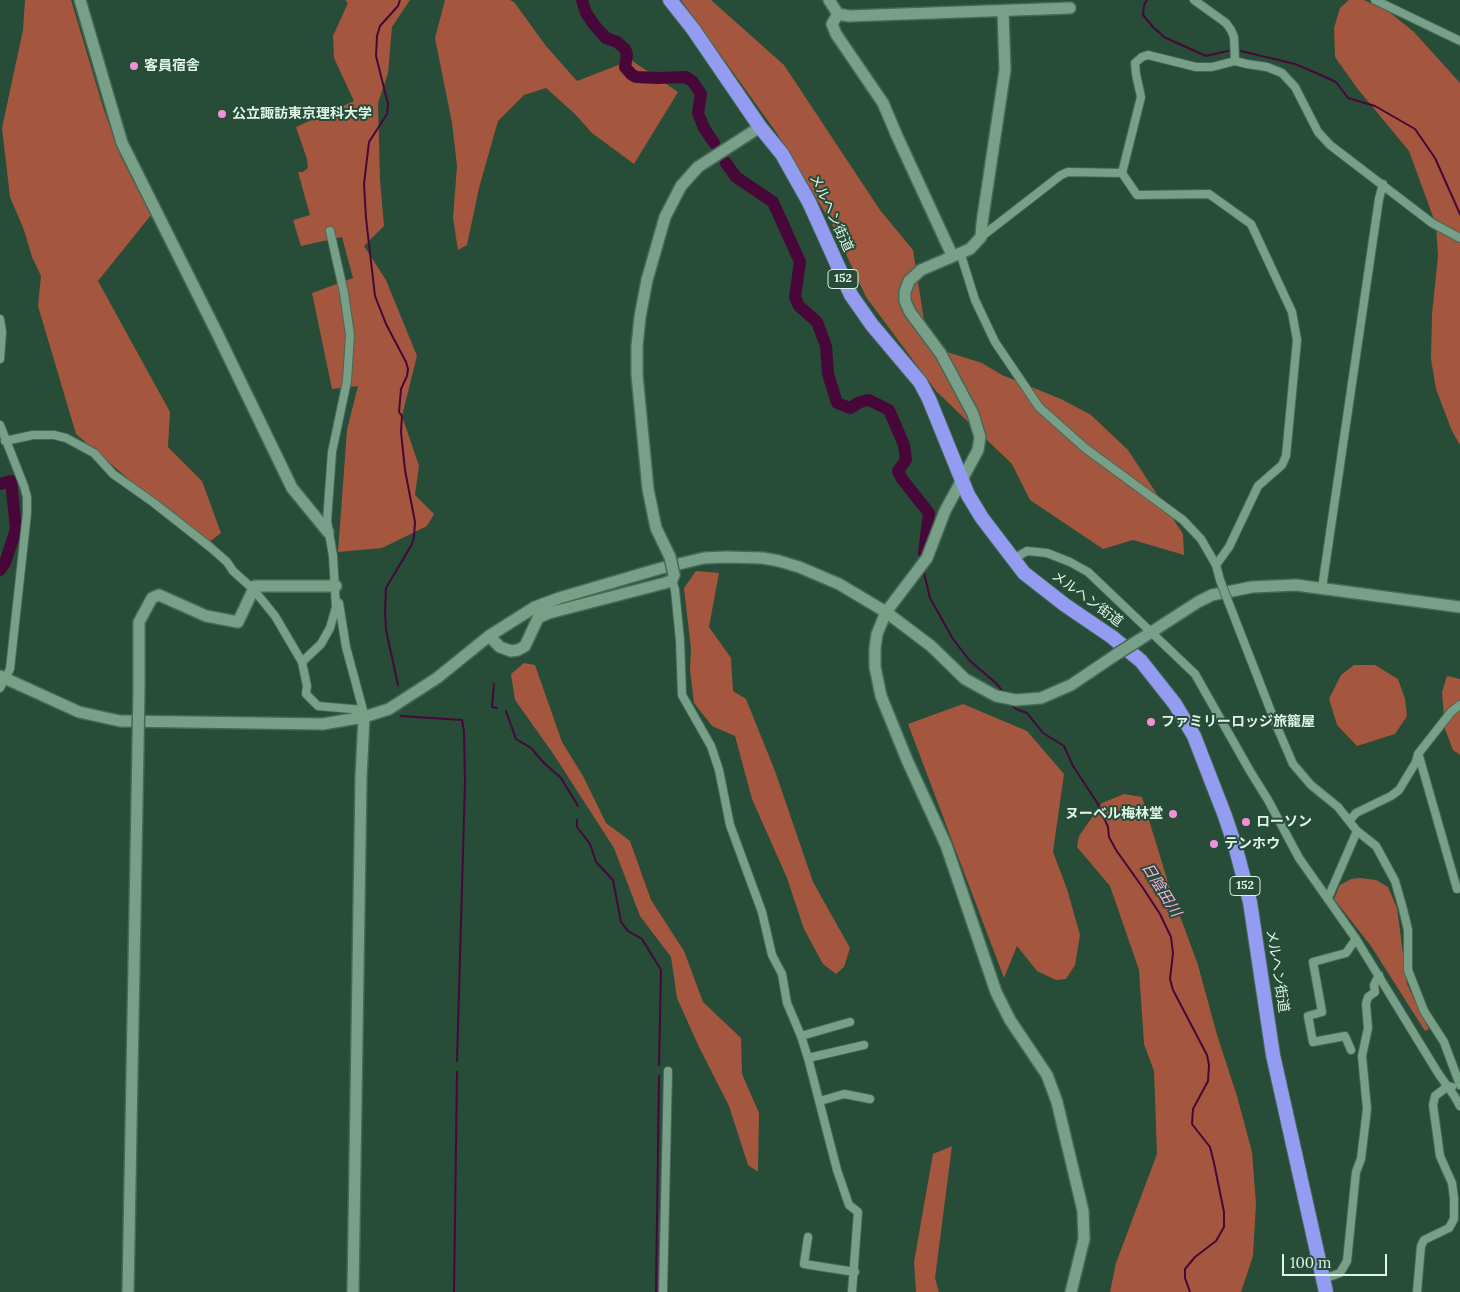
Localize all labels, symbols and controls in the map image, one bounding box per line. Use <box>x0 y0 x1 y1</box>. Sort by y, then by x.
place label: 客員宿舎 <box>144 58 200 74</box>
marker: 客員宿舎 <box>128 60 140 72</box>
place label: 公立諏訪東京理科大学 <box>232 106 372 122</box>
marker: 公立諏訪東京理科大学 <box>216 108 228 120</box>
street label: メルヘン街道 <box>806 171 856 255</box>
road number: 152 <box>828 270 858 288</box>
street label: メルヘン街道 <box>1048 568 1126 630</box>
place label: ファミリーロッジ旅籠屋 <box>1161 714 1315 730</box>
marker: ファミリーロッジ旅籠屋 <box>1145 716 1157 728</box>
place label: ヌーベル梅林堂 <box>1065 806 1163 822</box>
marker: ヌーベル梅林堂 <box>1167 808 1179 820</box>
place label: ローソン <box>1256 814 1312 830</box>
marker: ローソン <box>1240 816 1252 828</box>
place label: テンホウ <box>1224 836 1280 852</box>
marker: テンホウ <box>1208 838 1220 850</box>
water label: 日陰田川 <box>1137 860 1185 920</box>
road number: 152 <box>1230 876 1260 896</box>
street label: メルヘン街道 <box>1262 928 1292 1014</box>
scale bar <box>1285 1244 1390 1276</box>
text: 100 m <box>1290 1253 1331 1272</box>

